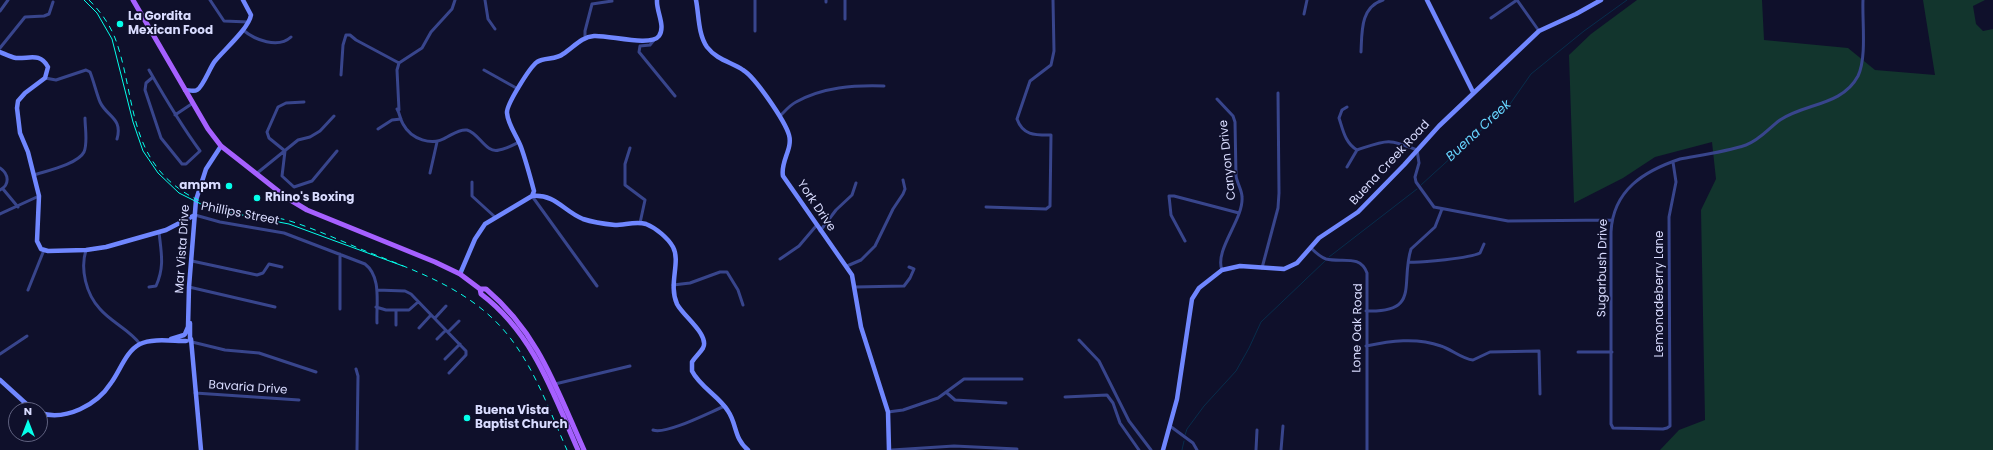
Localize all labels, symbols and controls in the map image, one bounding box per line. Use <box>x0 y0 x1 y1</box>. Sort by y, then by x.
place label: La Gordita Mexican Food <box>128 10 213 38</box>
marker: La Gordita Mexican Food <box>115 19 125 29</box>
water label: Buena Creek <box>1443 97 1515 165</box>
street label: Buena Creek Road <box>1347 118 1433 208</box>
street label: Canyon Drive <box>1217 119 1239 201</box>
street label: York Drive <box>794 178 838 234</box>
place label: ampm <box>179 179 221 193</box>
marker: ampm <box>224 181 234 191</box>
place label: Rhino's Boxing <box>265 191 354 205</box>
marker: Rhino's Boxing <box>252 193 262 203</box>
street label: Phillips Street <box>200 199 280 229</box>
street label: Mar Vista Drive <box>173 204 193 294</box>
street label: Sugarbush Drive <box>1595 219 1611 317</box>
street label: Lemonadeberry Lane <box>1653 231 1667 357</box>
street label: Lone Oak Road <box>1350 283 1366 373</box>
street label: Bavaria Drive <box>208 378 288 398</box>
north arrow <box>8 402 48 442</box>
text: N <box>24 403 32 419</box>
place label: Buena Vista Baptist Church <box>475 404 568 432</box>
marker: Buena Vista Baptist Church <box>462 413 472 423</box>

